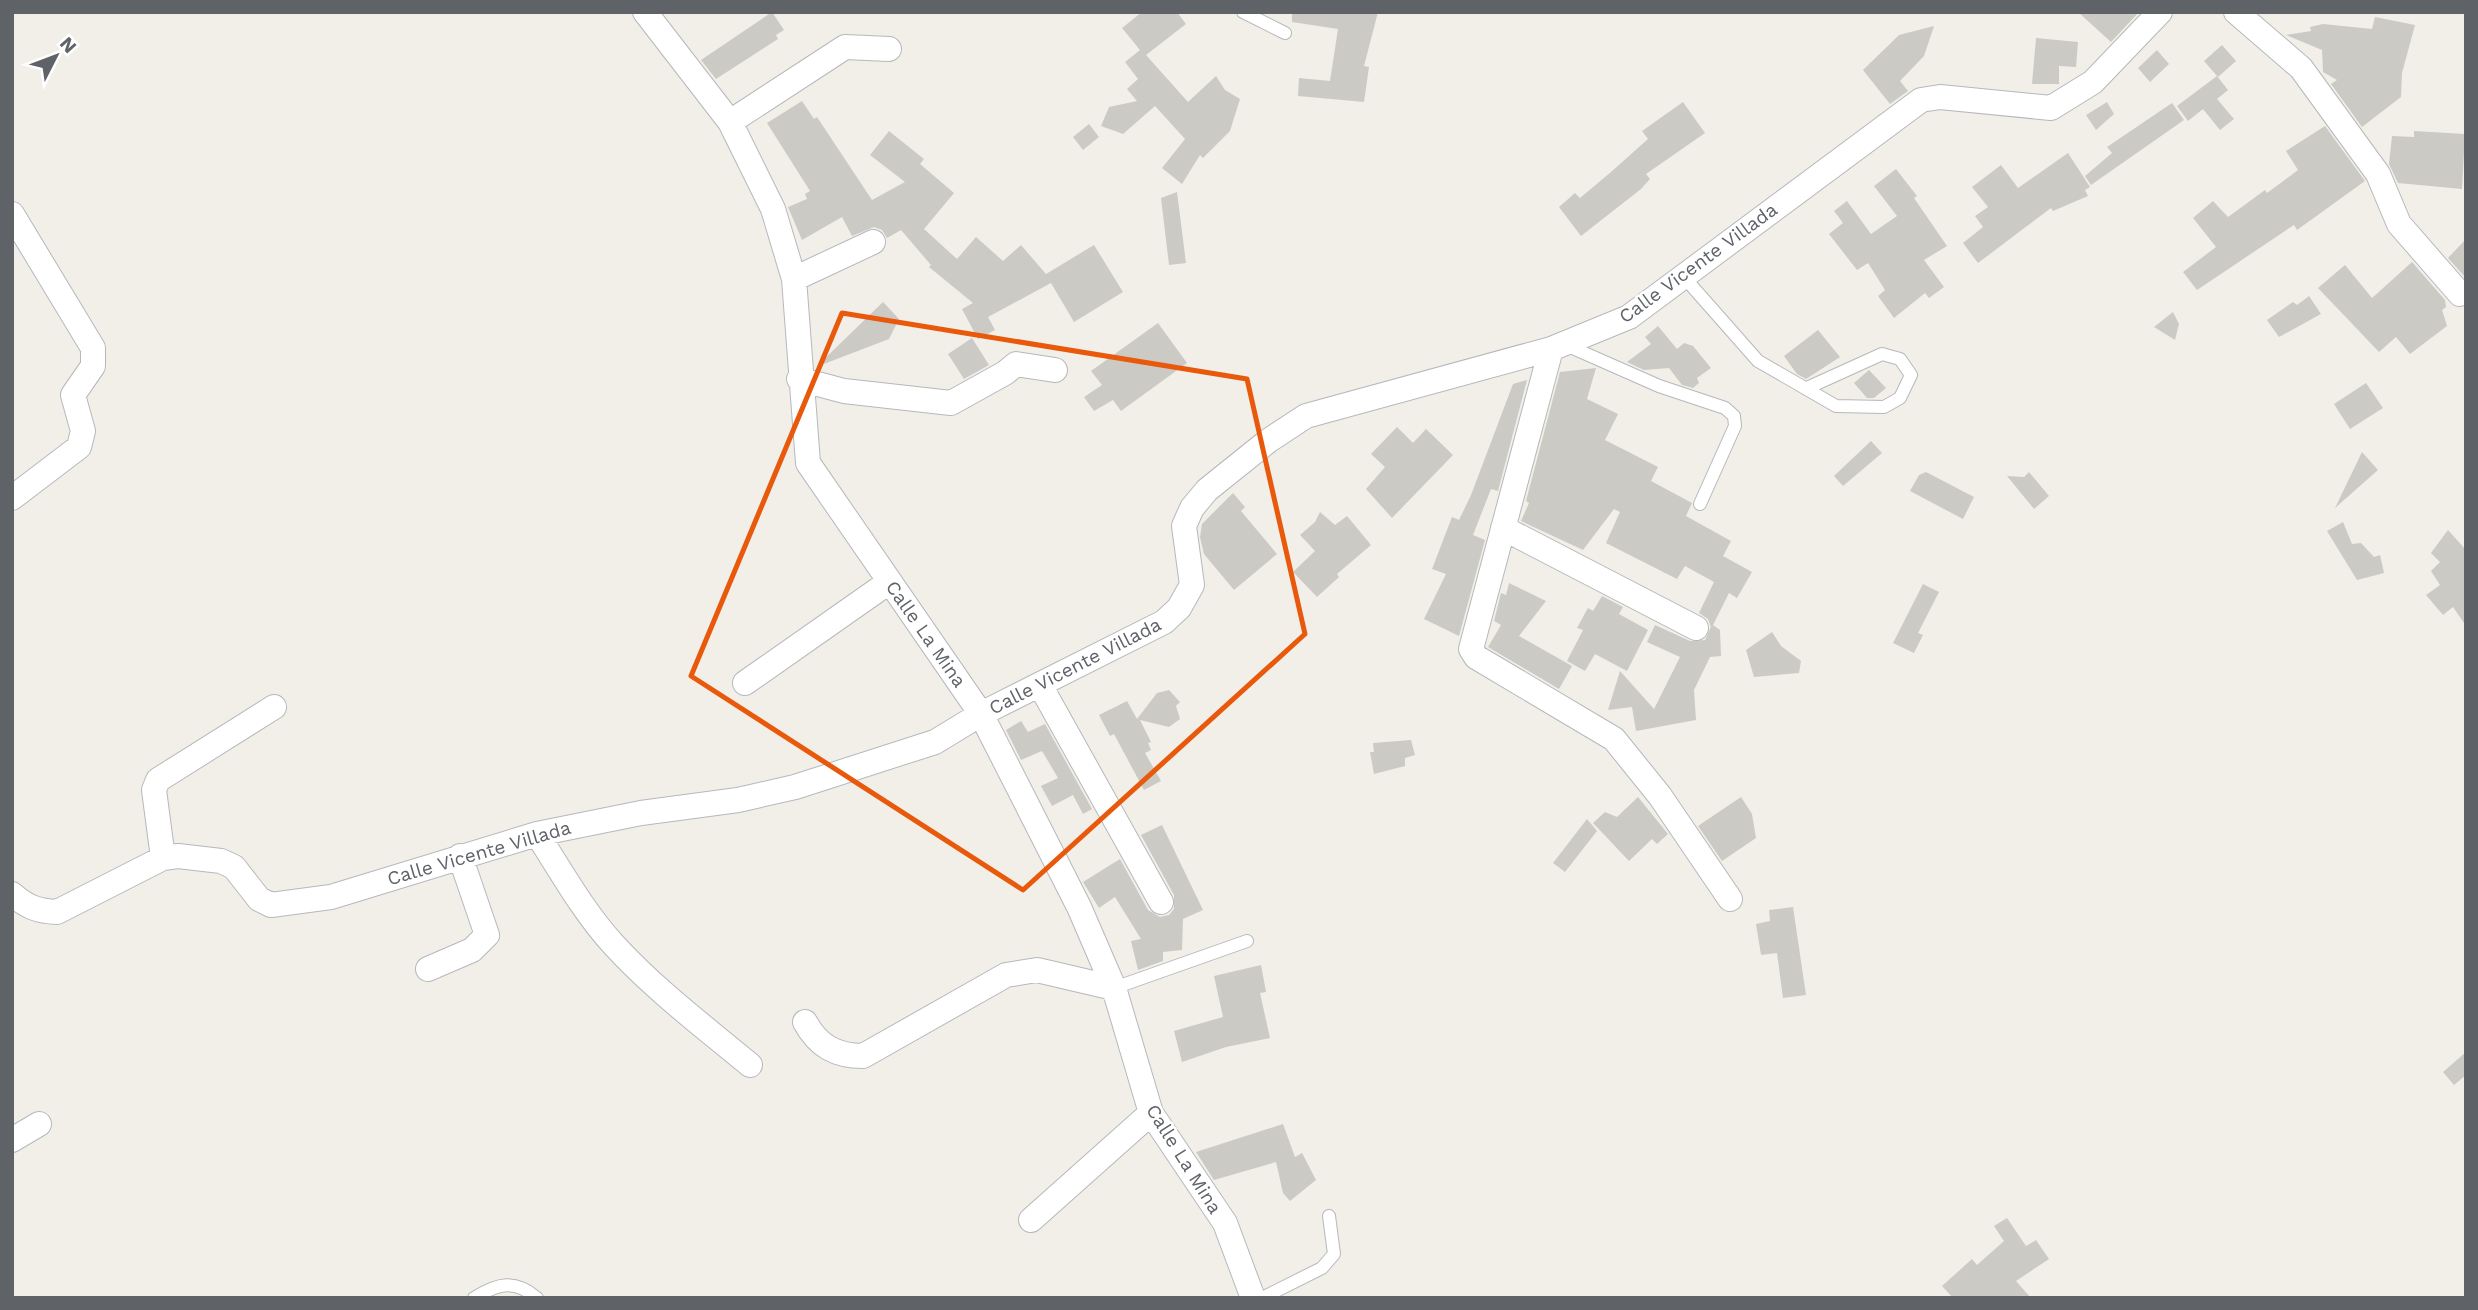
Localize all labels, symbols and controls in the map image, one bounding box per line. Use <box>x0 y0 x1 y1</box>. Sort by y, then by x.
north arrow <box>21 21 91 91</box>
text: N <box>55 32 82 58</box>
street label: Calle Vicente Villada <box>1614 198 1782 328</box>
street label: Calle La Mina <box>881 576 971 692</box>
street label: Calle Vicente Villada <box>985 613 1165 719</box>
street label: Calle Vicente Villada <box>385 816 574 890</box>
street label: Calle La Mina <box>1141 1100 1227 1218</box>

